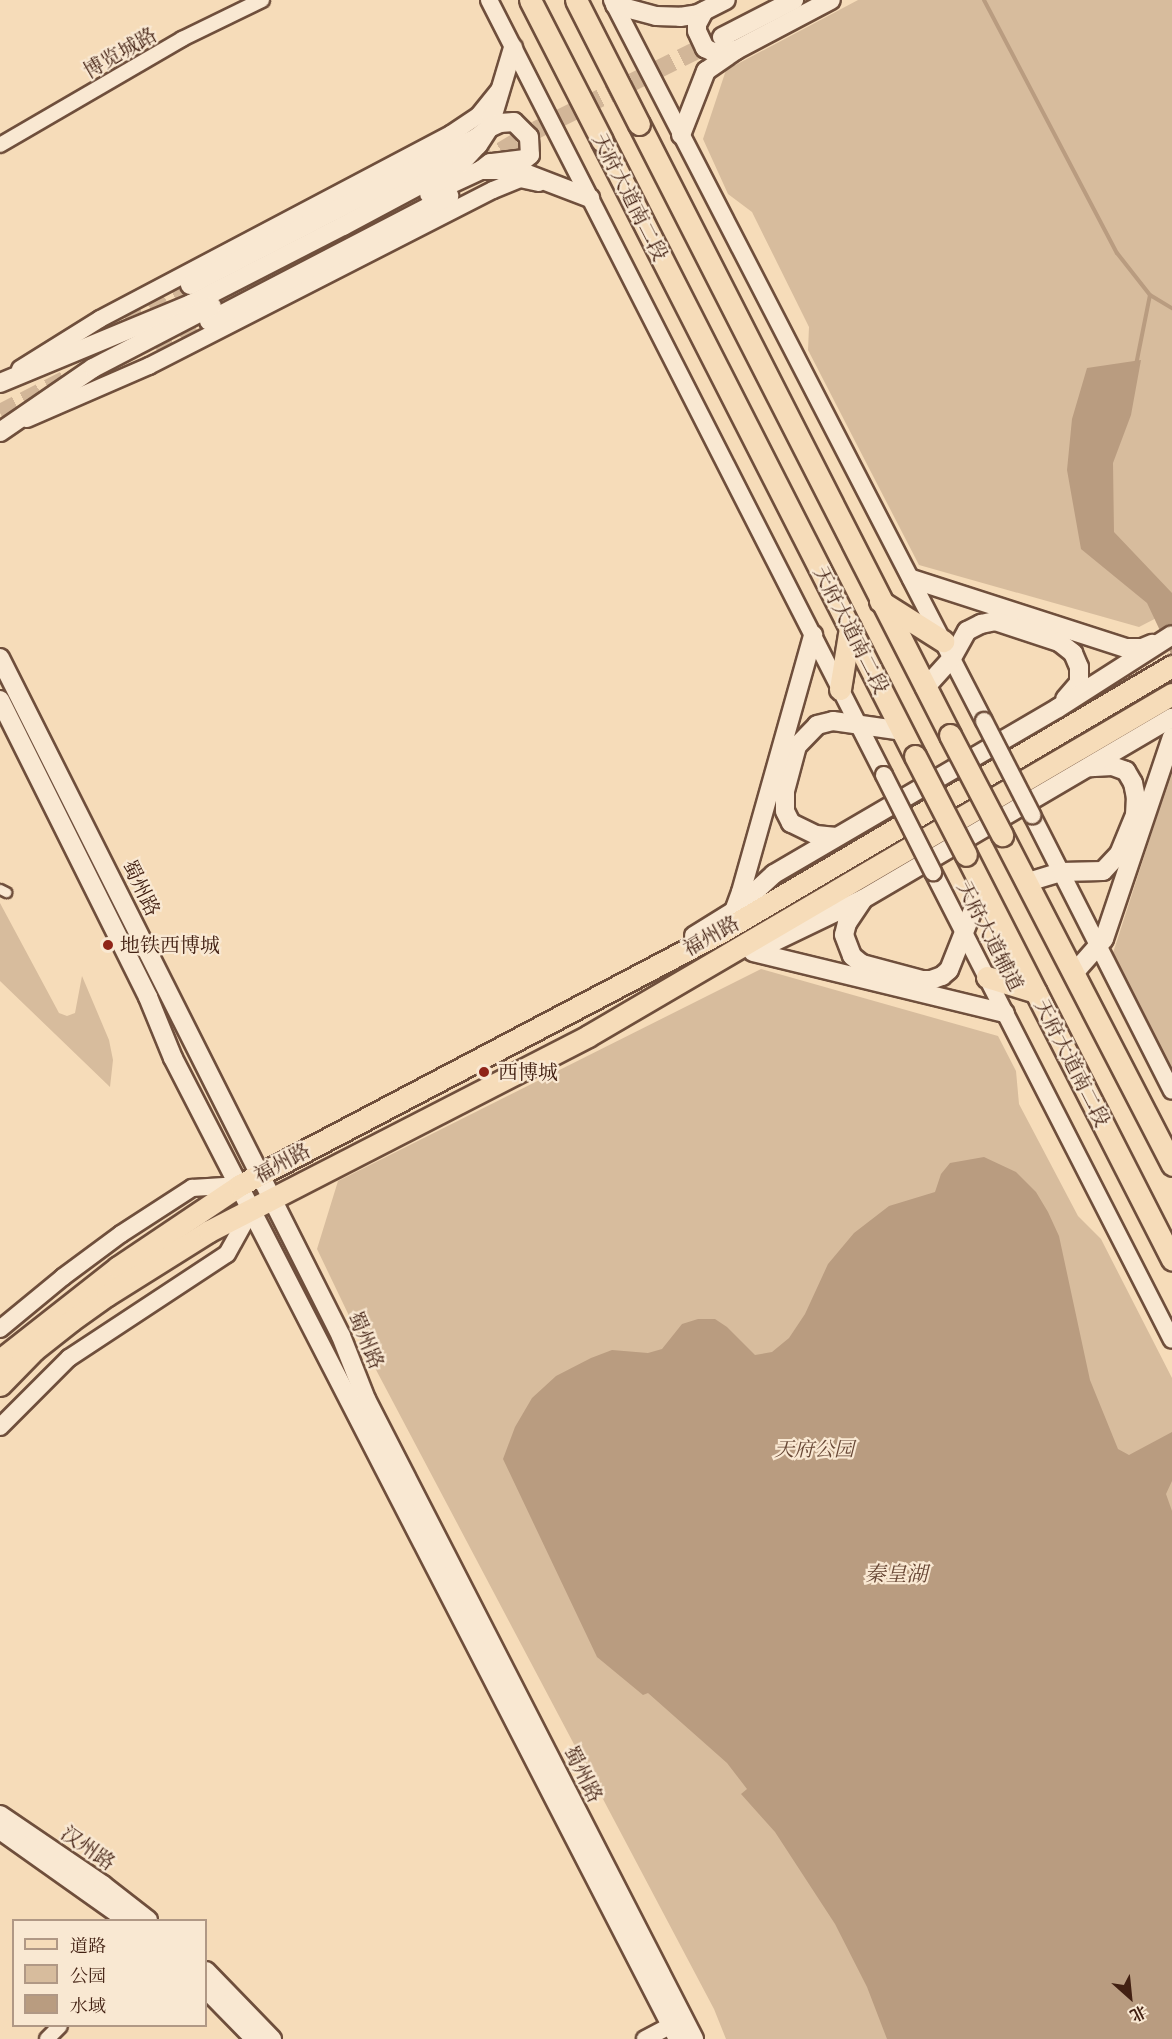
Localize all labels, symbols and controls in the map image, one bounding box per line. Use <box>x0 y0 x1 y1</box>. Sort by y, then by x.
street label: 博览城路 <box>79 23 161 83</box>
street label: 天府大道南二段 <box>588 129 672 265</box>
street label: 天府大道南二段 <box>809 562 893 698</box>
street label: 蜀州路 <box>117 856 165 920</box>
street label: 天府大道辅道 <box>952 877 1028 995</box>
street label: 福州路 <box>679 911 743 961</box>
place label: 地铁西博城 <box>120 933 220 957</box>
marker: 地铁西博城 <box>101 938 115 952</box>
street label: 天府大道南二段 <box>1030 995 1114 1131</box>
place label: 西博城 <box>498 1060 558 1084</box>
marker: 西博城 <box>475 1063 493 1081</box>
street label: 福州路 <box>250 1138 314 1188</box>
street label: 蜀州路 <box>343 1308 389 1372</box>
park label: 天府公园 <box>774 1437 854 1461</box>
water label: 秦皇湖 <box>865 1561 927 1587</box>
street label: 蜀州路 <box>559 1742 607 1806</box>
street label: 汉州路 <box>57 1821 119 1875</box>
legend <box>12 1919 207 2027</box>
text: 道路 <box>70 1936 106 1957</box>
text: 公园 <box>70 1966 106 1987</box>
north arrow <box>1100 1967 1160 2027</box>
text: 水域 <box>70 1996 106 2017</box>
text: 北 <box>1127 2001 1150 2026</box>

